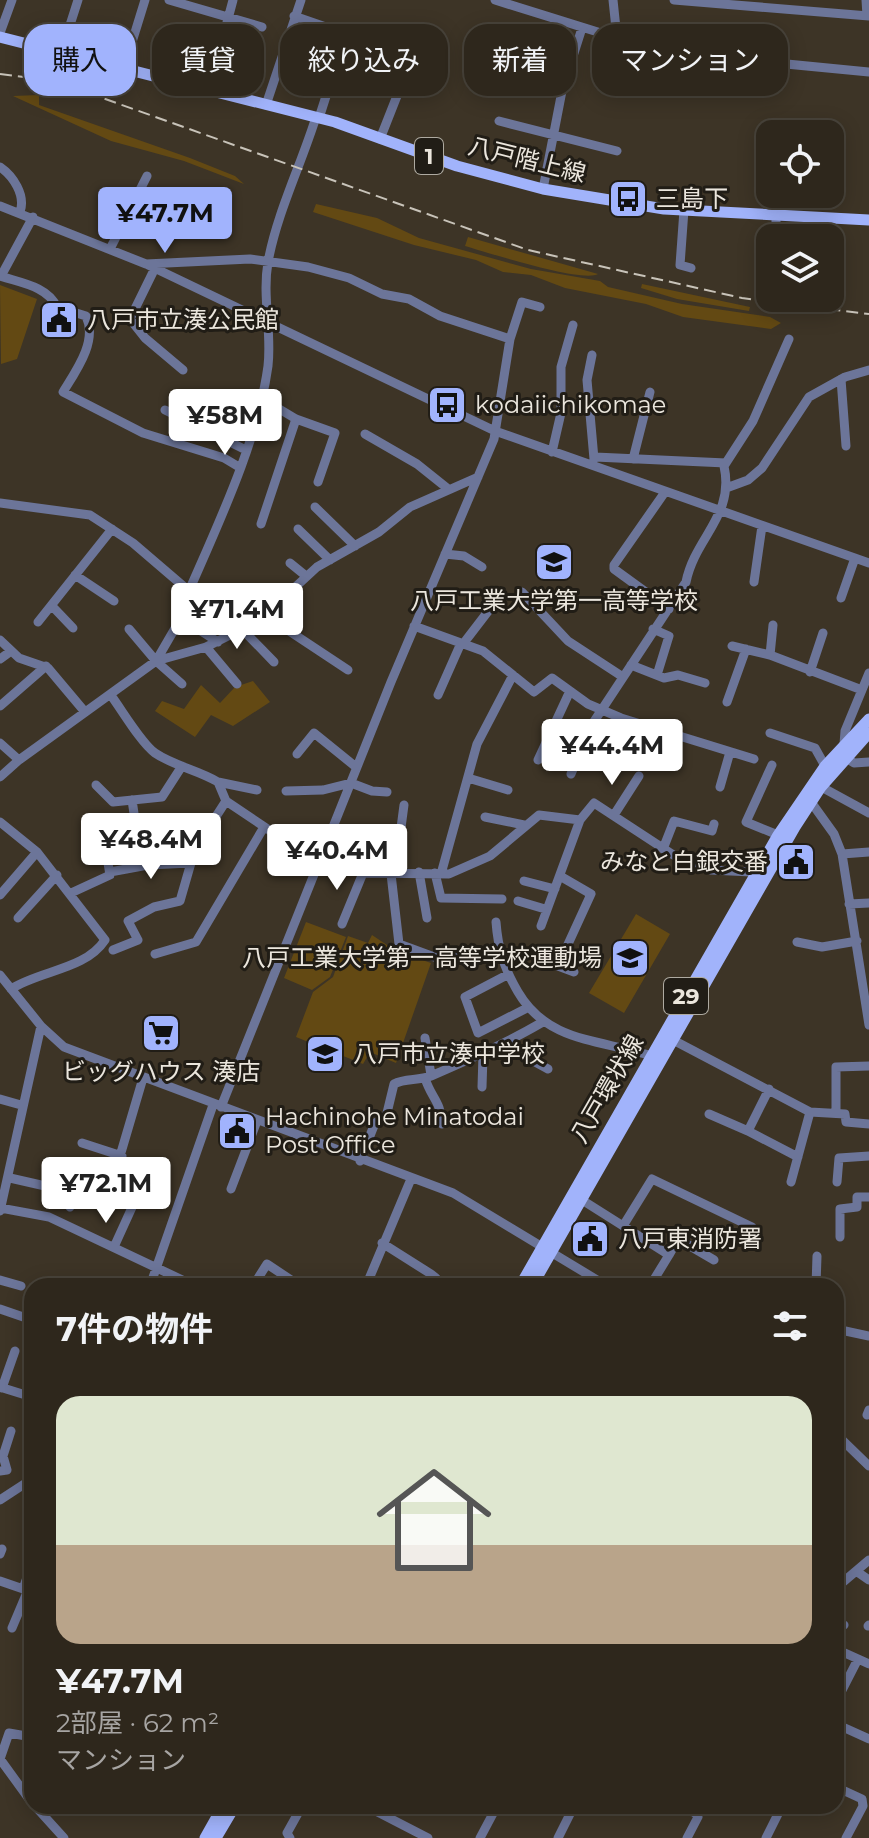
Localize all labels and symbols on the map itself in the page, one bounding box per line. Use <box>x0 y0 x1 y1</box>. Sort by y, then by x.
street label: 八戸階上線 <box>465 131 589 188</box>
road number: 1 <box>415 138 443 174</box>
bus stop icon: 三島下 <box>607 178 649 220</box>
place label: 三島下 <box>656 184 728 213</box>
pin: ¥47.7M <box>100 187 230 255</box>
public building icon: 八戸市立湊公民館 <box>38 299 80 341</box>
place label: 八戸市立湊公民館 <box>87 305 279 334</box>
bus stop icon: kodaiichikomae <box>426 384 468 426</box>
pin: ¥58M <box>178 389 272 457</box>
place label: kodaiichikomae <box>475 390 666 419</box>
school or university icon: 八戸工業大学第一高等学校 <box>533 541 575 583</box>
pin: ¥71.4M <box>172 583 302 651</box>
place label: 八戸工業大学第一高等学校 <box>410 586 698 615</box>
pin: ¥44.4M <box>547 719 677 787</box>
pin: ¥48.4M <box>86 813 216 881</box>
pin: ¥40.4M <box>272 824 402 892</box>
public building icon: みなと白銀交番 <box>775 841 817 883</box>
place label: みなと白銀交番 <box>600 847 768 876</box>
school or university icon: 八戸工業大学第一高等学校運動場 <box>609 937 651 979</box>
place label: 八戸工業大学第一高等学校運動場 <box>242 943 602 972</box>
road number: 29 <box>664 978 708 1014</box>
supermarket icon: ビッグハウス 湊店 <box>140 1012 182 1054</box>
street label: 八戸環状線 <box>564 1030 649 1148</box>
school or university icon: 八戸市立湊中学校 <box>304 1033 346 1075</box>
place label: 八戸市立湊中学校 <box>353 1039 545 1068</box>
place label: ビッグハウス 湊店 <box>62 1057 260 1086</box>
place label: Hachinohe Minatodai Post Office <box>265 1102 524 1159</box>
public building icon: Hachinohe Minatodai Post Office <box>216 1110 258 1152</box>
pin: ¥72.1M <box>41 1157 171 1225</box>
public building icon: 八戸東消防署 <box>569 1218 611 1260</box>
place label: 八戸東消防署 <box>618 1224 762 1253</box>

